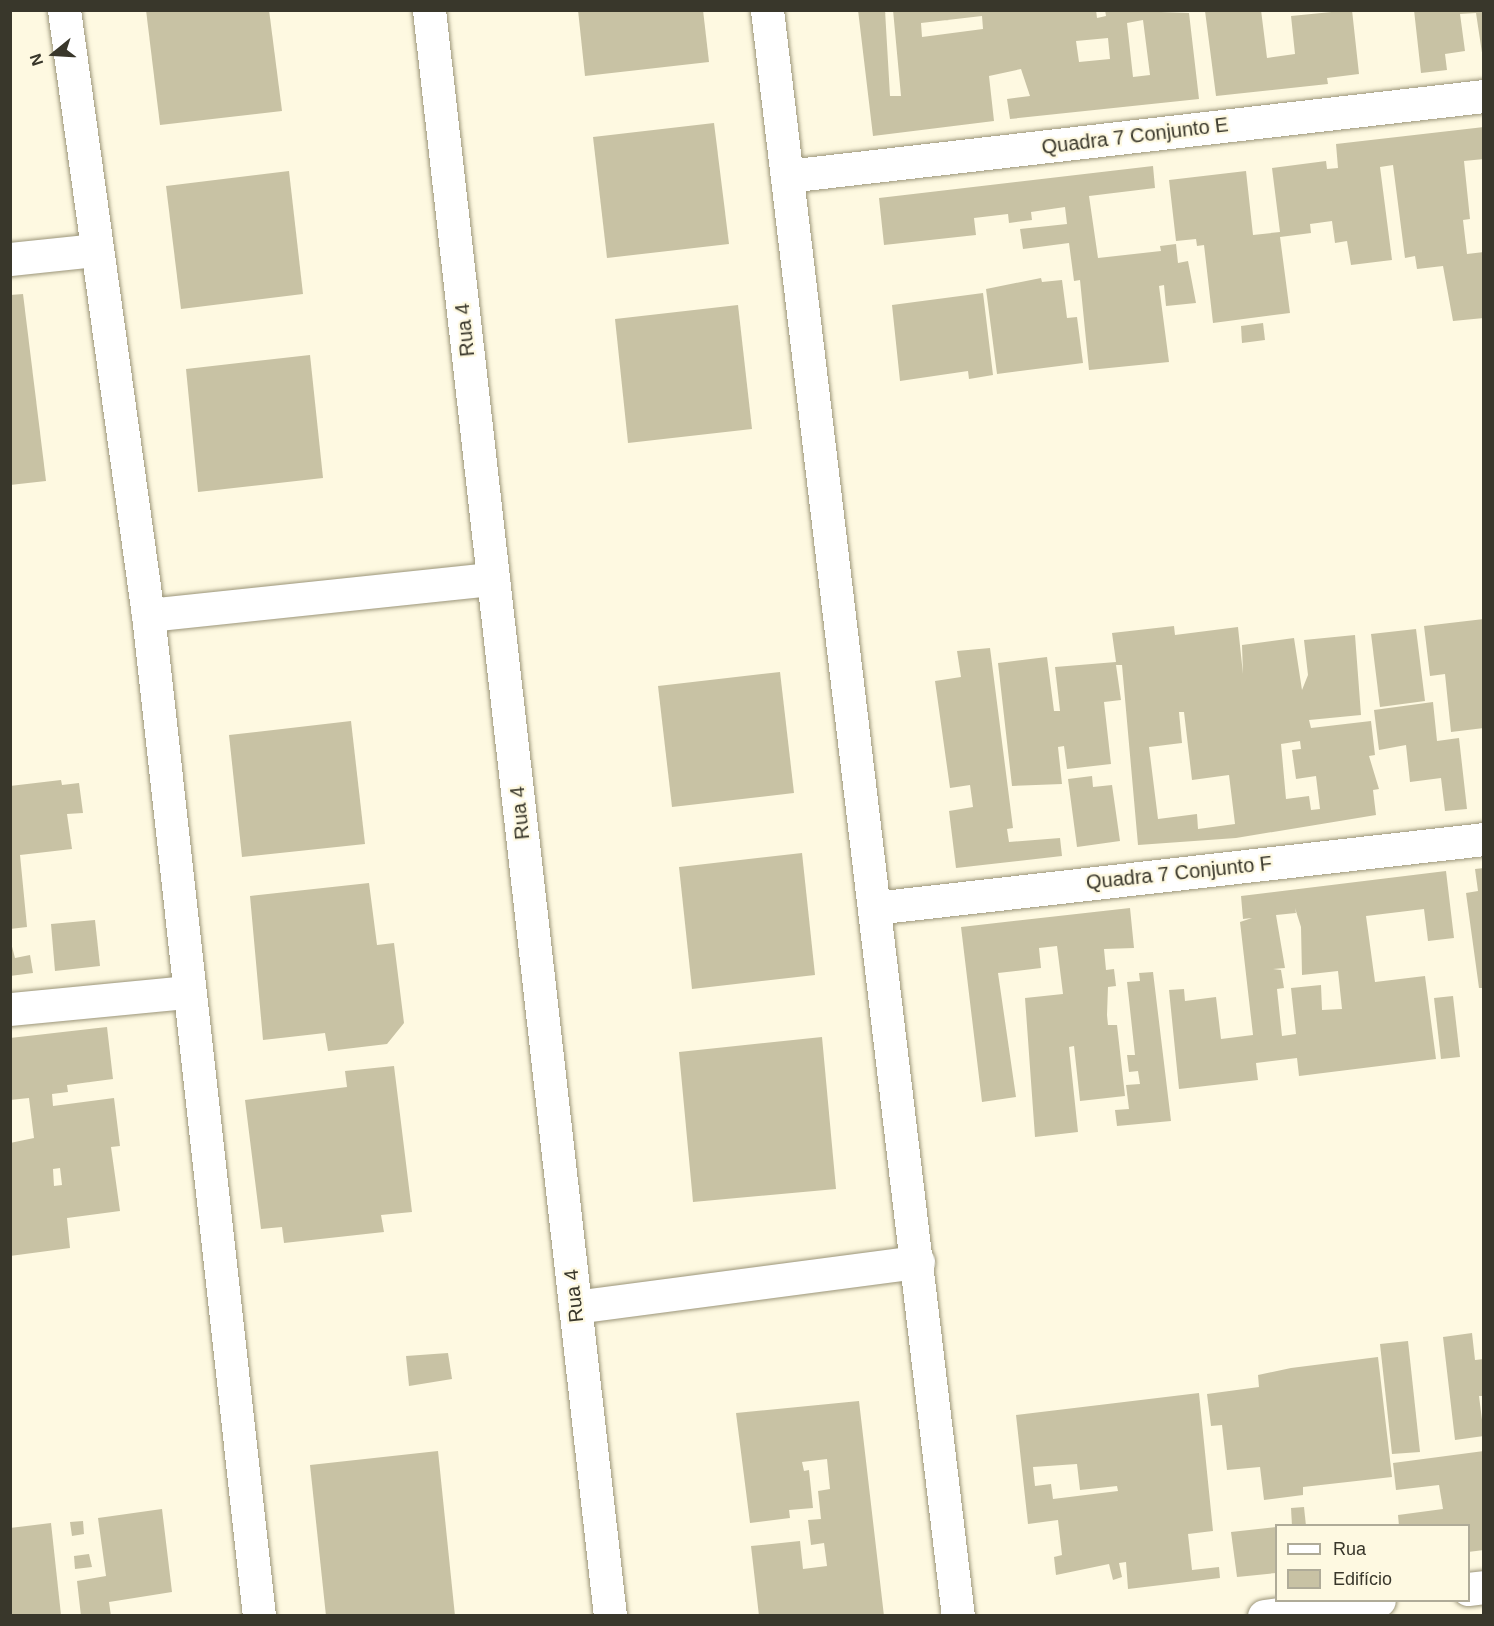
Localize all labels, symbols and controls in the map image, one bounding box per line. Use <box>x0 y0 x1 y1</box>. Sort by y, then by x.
north arrow <box>24 24 84 84</box>
text: N <box>27 52 46 68</box>
street label: Quadra 7 Conjunto E <box>1040 113 1230 159</box>
street label: Rua 4 <box>450 302 480 358</box>
street label: Rua 4 <box>505 785 535 841</box>
street label: Quadra 7 Conjunto F <box>1085 851 1273 895</box>
street label: Rua 4 <box>559 1268 589 1324</box>
legend <box>1275 1524 1470 1602</box>
text: Rua <box>1333 1539 1366 1559</box>
text: Edifício <box>1333 1569 1392 1589</box>

